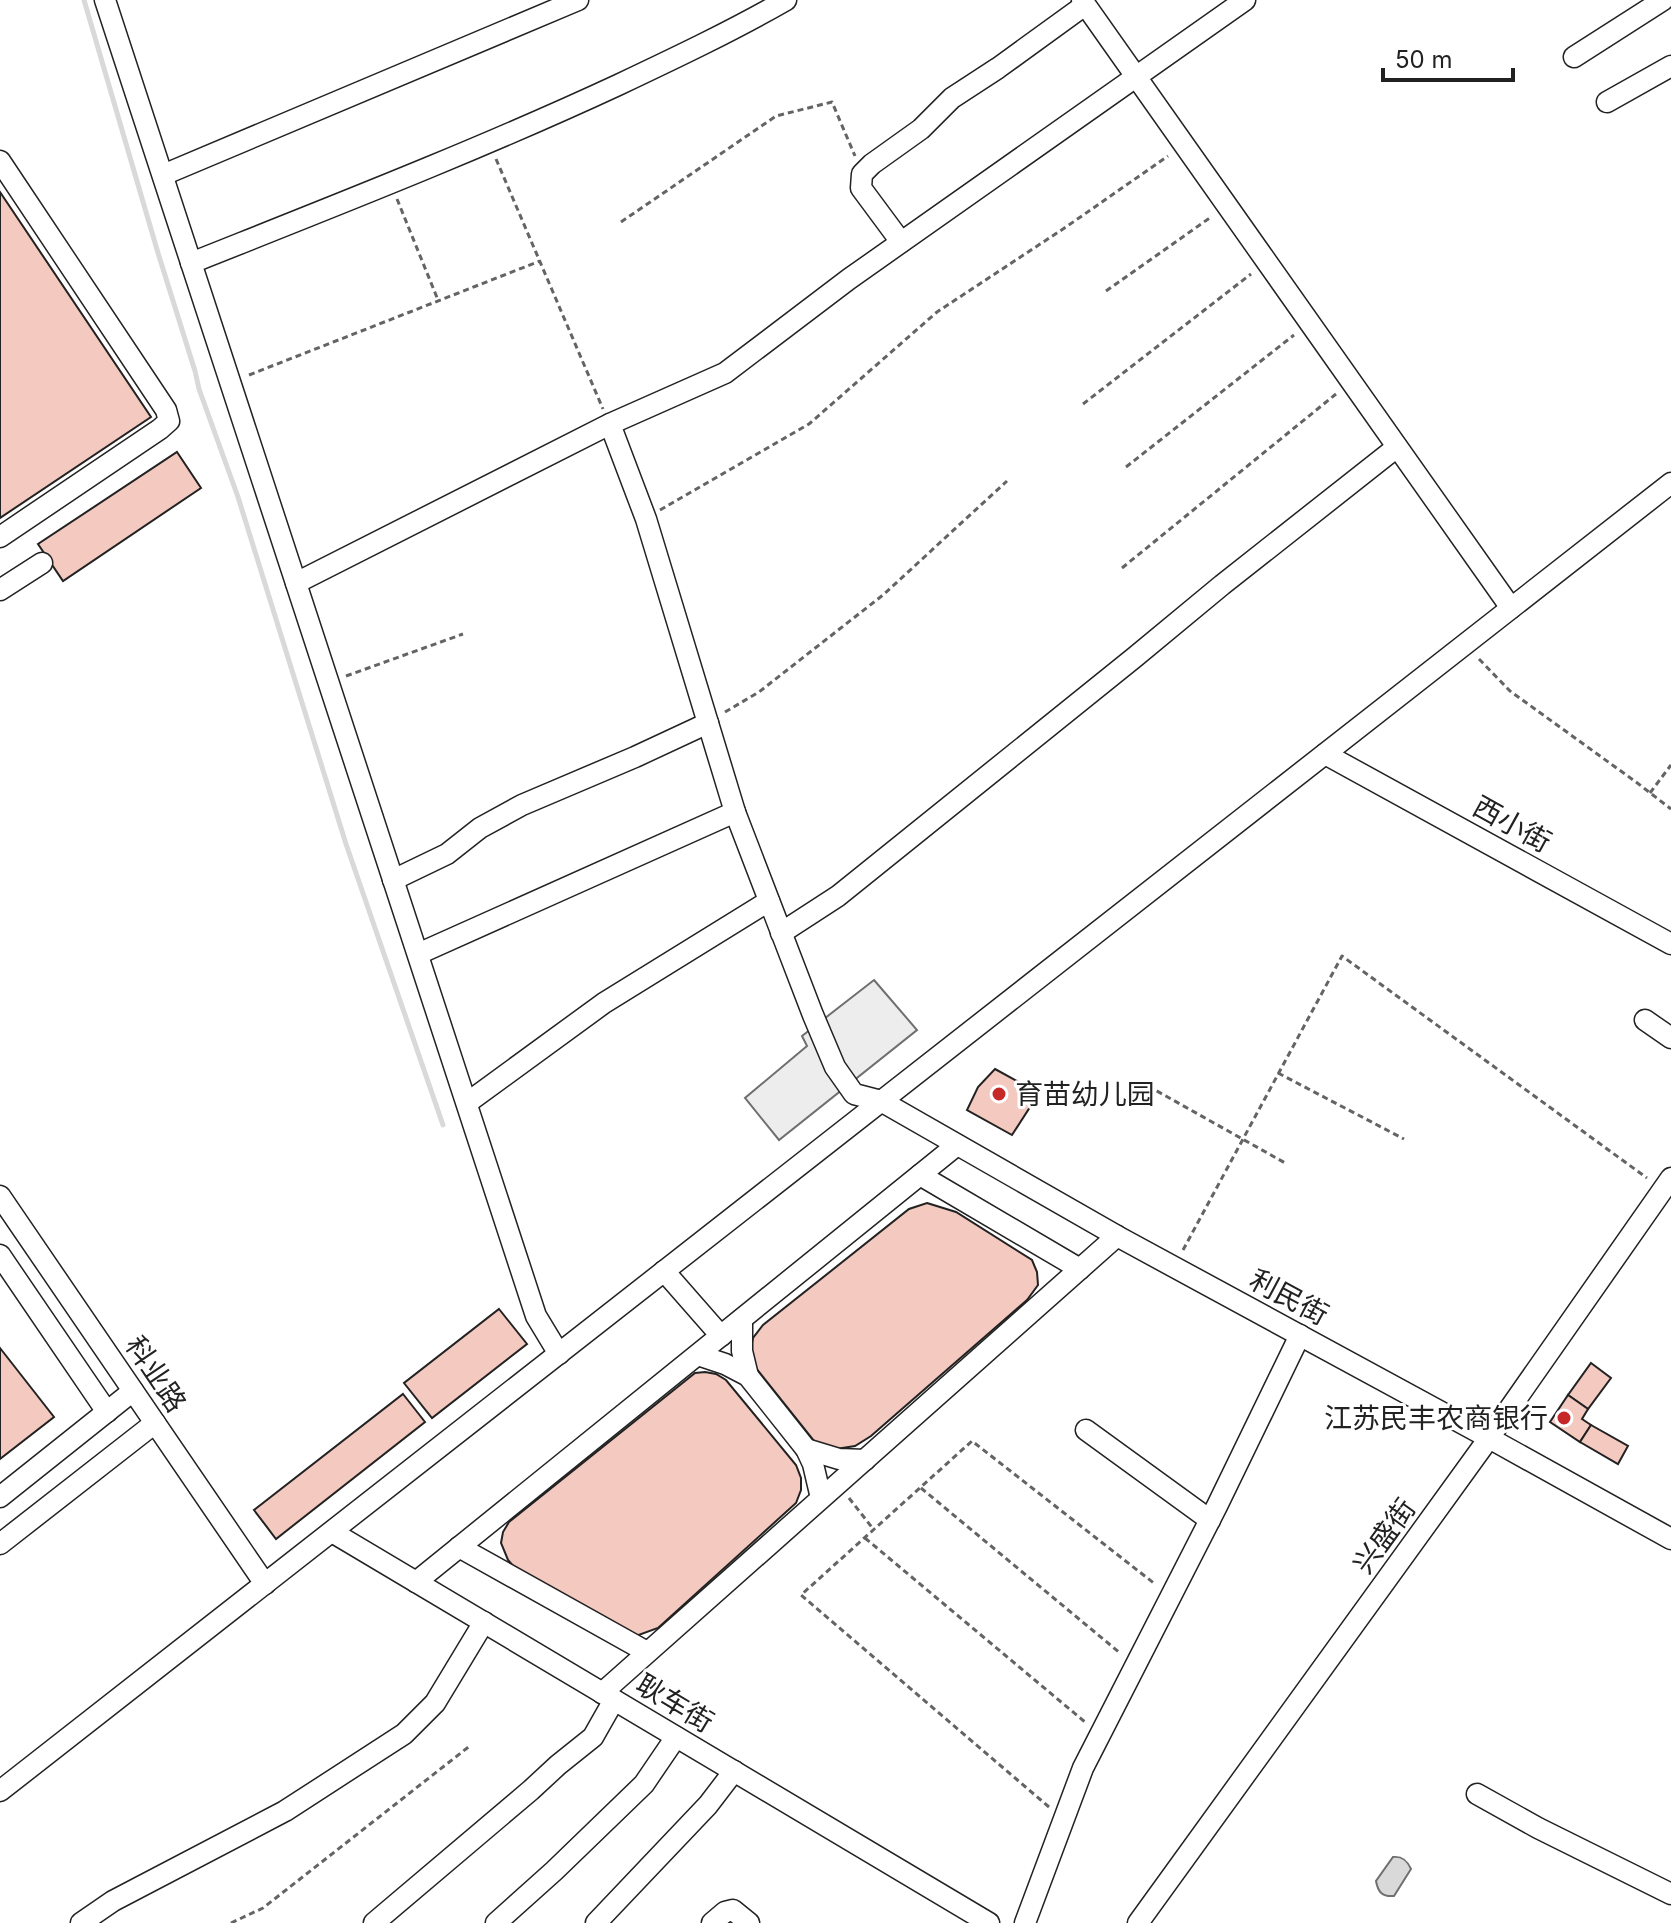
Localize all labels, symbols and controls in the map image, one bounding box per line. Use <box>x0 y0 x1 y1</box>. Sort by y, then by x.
scale bar <box>1383 32 1513 82</box>
text: 50 m <box>1395 45 1453 74</box>
street label: 西小街 <box>1467 789 1557 859</box>
place label: 育苗幼儿园 <box>1015 1077 1155 1111</box>
marker: 育苗幼儿园 <box>990 1085 1008 1103</box>
street label: 利民街 <box>1244 1262 1334 1332</box>
street label: 科业路 <box>118 1330 194 1418</box>
place label: 江苏民丰农商银行 <box>1324 1401 1548 1435</box>
marker: 江苏民丰农商银行 <box>1555 1409 1573 1427</box>
street label: 兴盛街 <box>1346 1492 1422 1580</box>
street label: 耿车街 <box>630 1667 720 1739</box>

